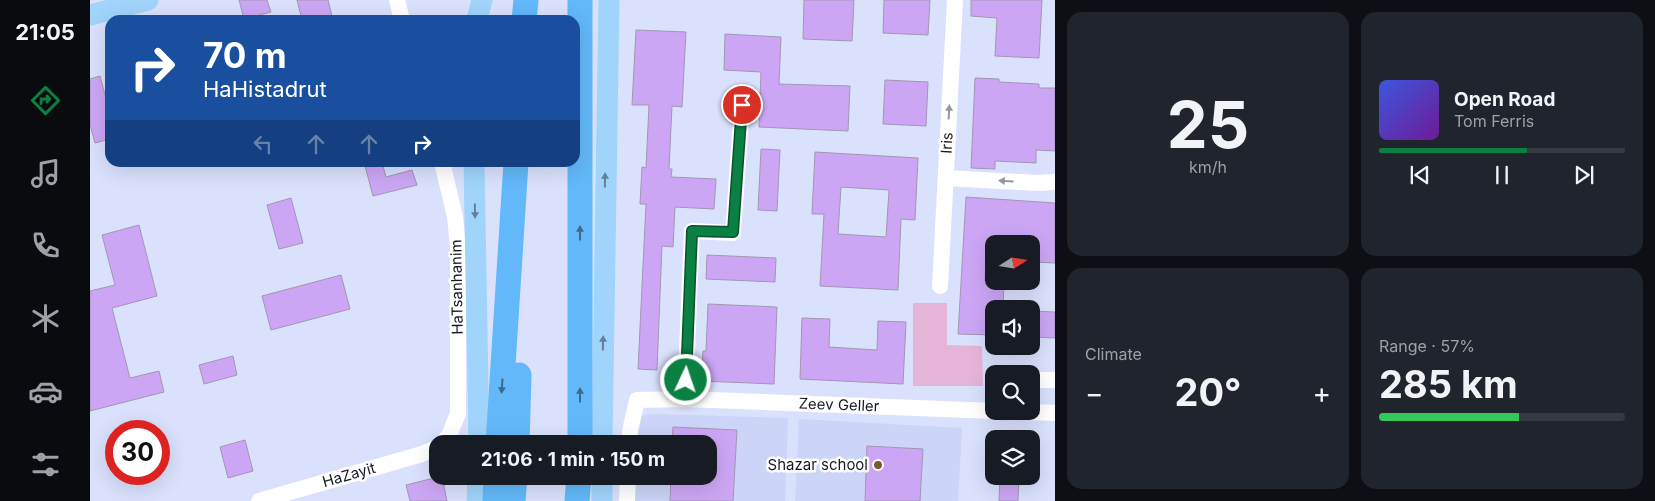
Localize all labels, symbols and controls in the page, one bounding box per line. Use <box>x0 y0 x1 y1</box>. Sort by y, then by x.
text: 21:05 <box>15 19 75 45</box>
text: 70 m <box>203 34 287 76</box>
icon: right <box>120 35 185 100</box>
text: HaHistadrut <box>203 76 327 102</box>
icon: directions <box>28 83 63 118</box>
pin <box>721 84 763 126</box>
text: 25 <box>1167 85 1249 164</box>
text: Open Road <box>1454 88 1555 111</box>
icon: arrive <box>728 91 756 119</box>
one-way arrow <box>945 104 953 120</box>
text: Tom Ferris <box>1454 111 1534 131</box>
icon: left <box>249 130 277 158</box>
icon: ahead <box>302 130 330 158</box>
icon: ahead <box>355 130 383 158</box>
icon: right <box>408 130 436 158</box>
street label: Iris <box>936 132 957 154</box>
icon: music <box>28 156 63 191</box>
text: km/h <box>1189 157 1227 177</box>
icon: previous <box>1406 161 1434 189</box>
icon: pause <box>1488 161 1516 189</box>
icon: next <box>1570 161 1598 189</box>
one-way arrow <box>602 172 610 188</box>
one-way arrow <box>998 177 1014 185</box>
one-way arrow <box>471 203 479 219</box>
one-way arrow <box>576 224 584 240</box>
icon: phone <box>28 228 63 263</box>
north arrow <box>985 235 1040 290</box>
map controls <box>985 235 1040 485</box>
street label: HaTsanhanim <box>446 239 467 335</box>
button: sound <box>985 300 1040 355</box>
icon: climate <box>28 301 63 336</box>
one-way arrow <box>599 334 607 350</box>
text: Range · 57% <box>1379 336 1475 356</box>
text: Climate <box>1085 344 1142 364</box>
position arrow <box>659 353 711 405</box>
text: 285 km <box>1379 361 1518 407</box>
button: search <box>985 365 1040 420</box>
text: 20° <box>1174 369 1242 415</box>
icon: car <box>28 374 63 409</box>
text: − <box>1085 376 1104 410</box>
text: + <box>1312 376 1331 410</box>
one-way arrow <box>498 378 506 394</box>
one-way arrow <box>576 387 584 403</box>
street label: Zeev Geller <box>798 394 880 415</box>
speed limit sign: 30 <box>105 420 170 485</box>
button: layers <box>985 430 1040 485</box>
icon: filters <box>28 447 63 482</box>
text: 21:06 · 1 min · 150 m <box>481 448 665 471</box>
place label: Shazar school <box>768 455 868 474</box>
street label: HaZayit <box>320 458 378 491</box>
marker: Shazar school <box>872 459 884 471</box>

